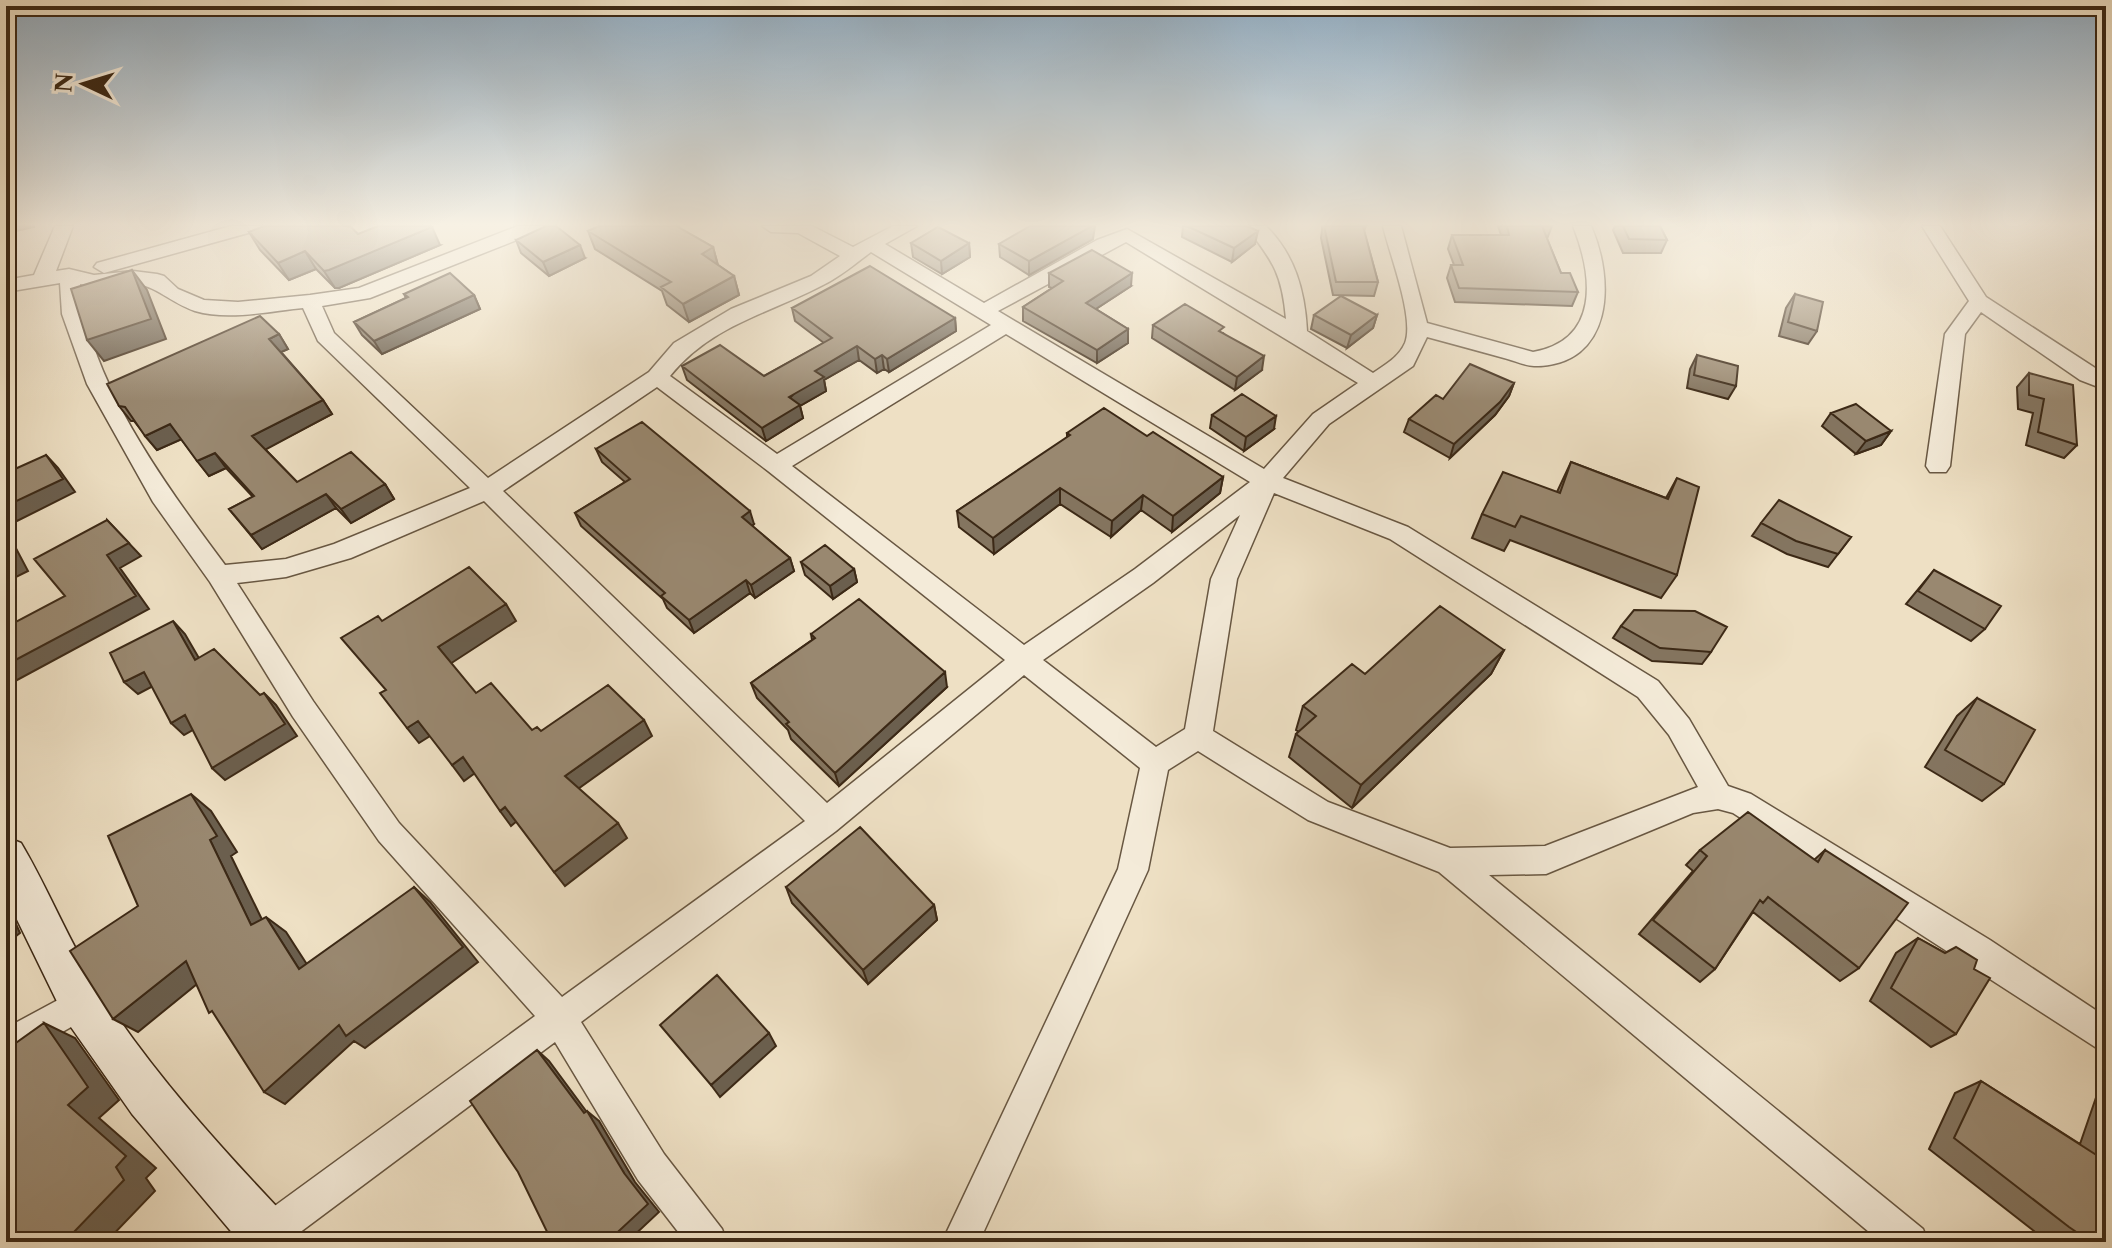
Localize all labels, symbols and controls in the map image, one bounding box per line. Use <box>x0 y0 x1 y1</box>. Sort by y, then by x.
north arrow <box>44 44 124 124</box>
text: N <box>50 72 79 93</box>

